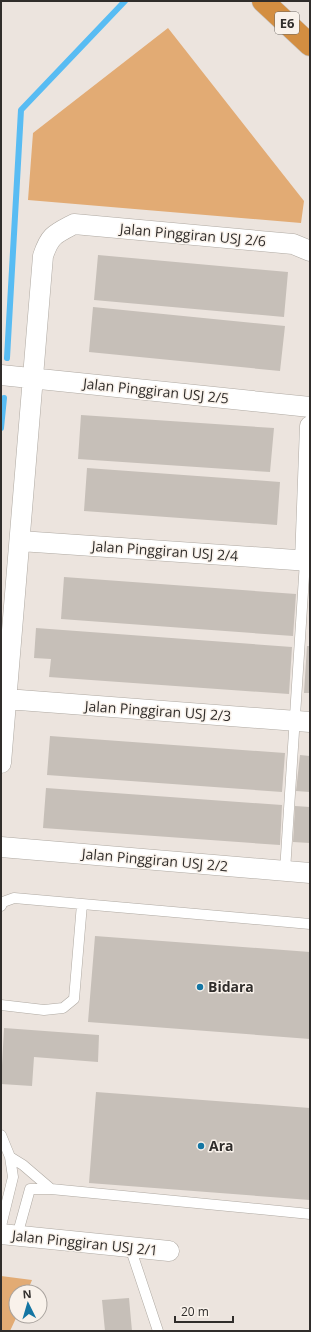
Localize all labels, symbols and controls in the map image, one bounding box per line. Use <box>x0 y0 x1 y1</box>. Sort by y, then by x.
road number: E6 <box>275 12 299 34</box>
street label: Jalan Pinggiran USJ 2/6 <box>117 218 267 250</box>
street label: Jalan Pinggiran USJ 2/5 <box>80 373 230 408</box>
street label: Jalan Pinggiran USJ 2/4 <box>89 536 239 565</box>
street label: Jalan Pinggiran USJ 2/3 <box>82 696 232 725</box>
street label: Jalan Pinggiran USJ 2/2 <box>79 843 229 875</box>
place label: Bidara <box>208 977 254 996</box>
marker: Bidara <box>195 982 205 992</box>
place label: Ara <box>209 1136 233 1155</box>
marker: Ara <box>196 1141 206 1151</box>
street label: Jalan Pinggiran USJ 2/1 <box>9 1225 159 1260</box>
north arrow <box>8 1284 48 1324</box>
text: N <box>22 1286 32 1301</box>
scale bar <box>175 1298 233 1324</box>
text: 20 m <box>181 1303 209 1320</box>

